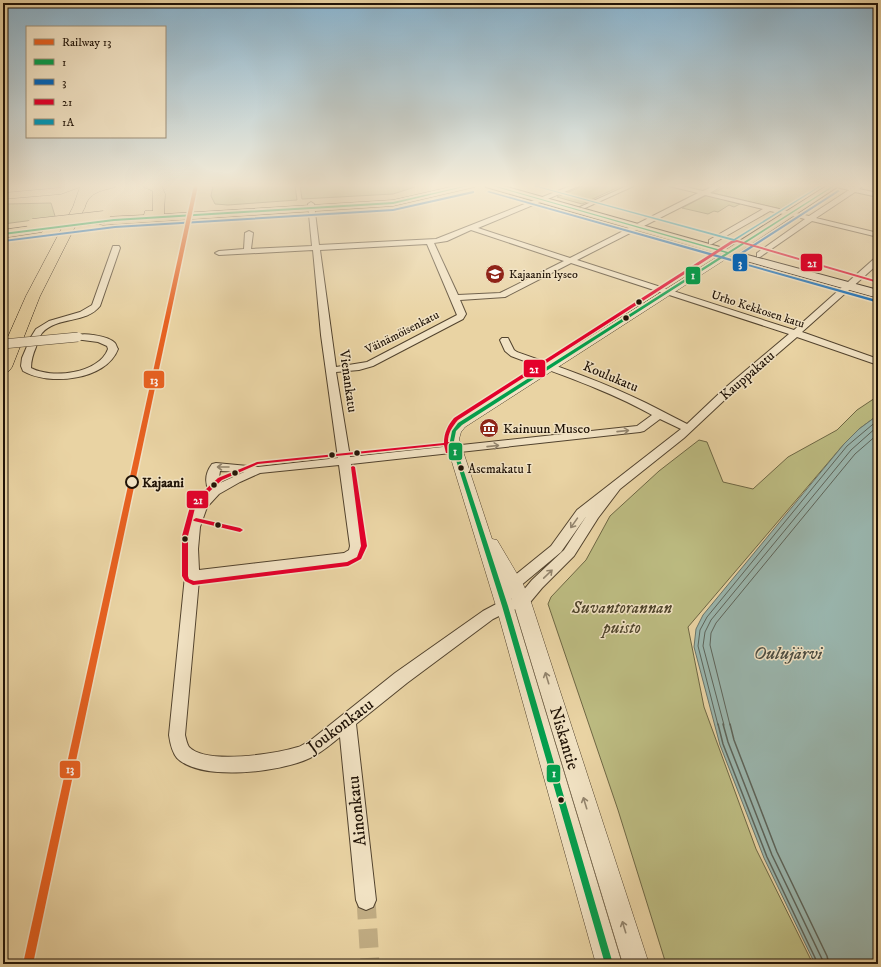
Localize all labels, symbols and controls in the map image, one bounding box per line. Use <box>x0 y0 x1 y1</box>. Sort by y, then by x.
legend <box>26 26 166 138</box>
text: Railway 13 <box>62 35 112 50</box>
text: 1 <box>62 55 66 70</box>
text: 3 <box>62 75 66 90</box>
text: 21 <box>62 95 72 110</box>
text: 1A <box>62 115 74 130</box>
line badge: 3 <box>732 253 748 272</box>
line badge: 21 <box>800 253 823 272</box>
text: 3 <box>738 257 742 271</box>
text: 21 <box>807 257 817 271</box>
school or university icon: Kajaanin lyseo <box>484 263 506 285</box>
line badge: 1 <box>685 266 701 285</box>
place label: Kajaanin lyseo <box>509 267 578 282</box>
text: 1 <box>691 269 695 283</box>
street label: Urho Kekkosen katu <box>709 287 807 332</box>
unlabelled marker <box>634 297 644 307</box>
street label: Väinämöisenkatu <box>362 307 442 358</box>
unlabelled marker <box>621 313 631 323</box>
street label: Kauppakatu <box>717 347 779 404</box>
street label: Vienankatu <box>335 348 361 414</box>
street label: Koulukatu <box>580 357 641 397</box>
line badge: 21 <box>523 359 546 378</box>
text: 21 <box>529 363 539 377</box>
line badge: 13 <box>143 370 165 389</box>
text: 13 <box>150 374 158 388</box>
museum icon: Kainuun Museo <box>478 417 500 439</box>
place label: Kainuun Museo <box>503 420 590 438</box>
one-way arrow <box>616 427 629 435</box>
line badge: 1 <box>448 442 463 461</box>
one-way arrow <box>487 442 500 449</box>
text: 1 <box>453 445 457 459</box>
unlabelled marker <box>352 448 362 458</box>
unlabelled marker <box>327 450 337 460</box>
place label: Asemakatu I <box>468 461 532 477</box>
one-way arrow <box>217 463 230 471</box>
marker: Asemakatu I <box>456 463 466 473</box>
unlabelled marker <box>230 468 240 478</box>
place label: Kajaani <box>142 474 184 492</box>
marker: Kajaani <box>125 475 139 489</box>
unlabelled marker <box>209 480 219 490</box>
line badge: 21 <box>186 490 209 509</box>
text: 21 <box>193 494 203 508</box>
one-way arrow <box>570 517 578 528</box>
unlabelled marker <box>213 520 223 530</box>
unlabelled marker <box>180 534 190 544</box>
one-way arrow <box>543 569 553 578</box>
park label: Suvantorannan puisto <box>571 597 673 639</box>
water label: Oulujärvi <box>754 643 824 665</box>
one-way arrow <box>543 672 550 685</box>
street label: Joukonkatu <box>301 694 378 759</box>
street label: Niskantie <box>544 704 584 773</box>
line badge: 13 <box>59 760 81 779</box>
text: 13 <box>66 763 74 777</box>
line badge: 1 <box>546 764 561 783</box>
text: 1 <box>552 767 556 781</box>
street label: Ainonkatu <box>342 775 372 847</box>
unlabelled marker <box>556 795 566 805</box>
one-way arrow <box>581 796 588 809</box>
one-way arrow <box>620 920 627 933</box>

